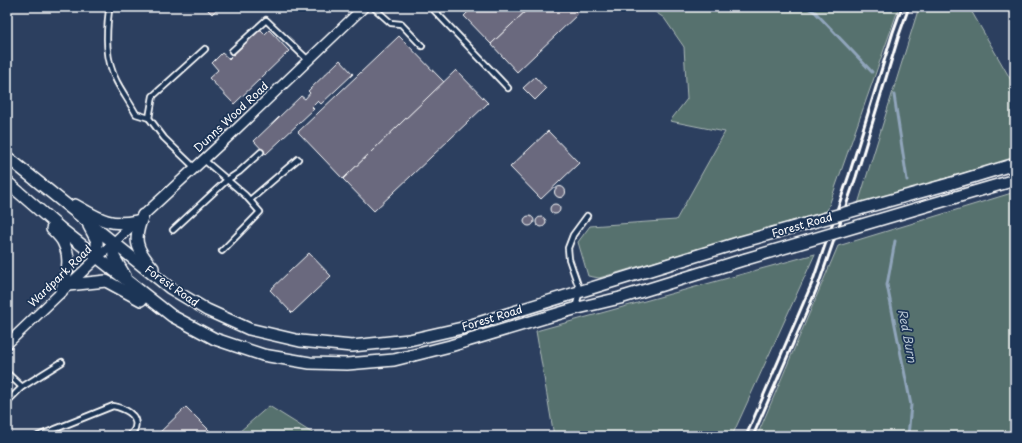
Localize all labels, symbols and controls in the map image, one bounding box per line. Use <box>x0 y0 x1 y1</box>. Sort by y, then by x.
street label: Dunns Wood Road <box>189 77 272 156</box>
street label: Forest Road <box>769 208 834 241</box>
street label: Wardpark Road <box>24 241 95 311</box>
street label: Forest Road <box>142 261 203 311</box>
street label: Forest Road <box>459 300 524 335</box>
water label: Red Burn <box>894 308 922 364</box>

